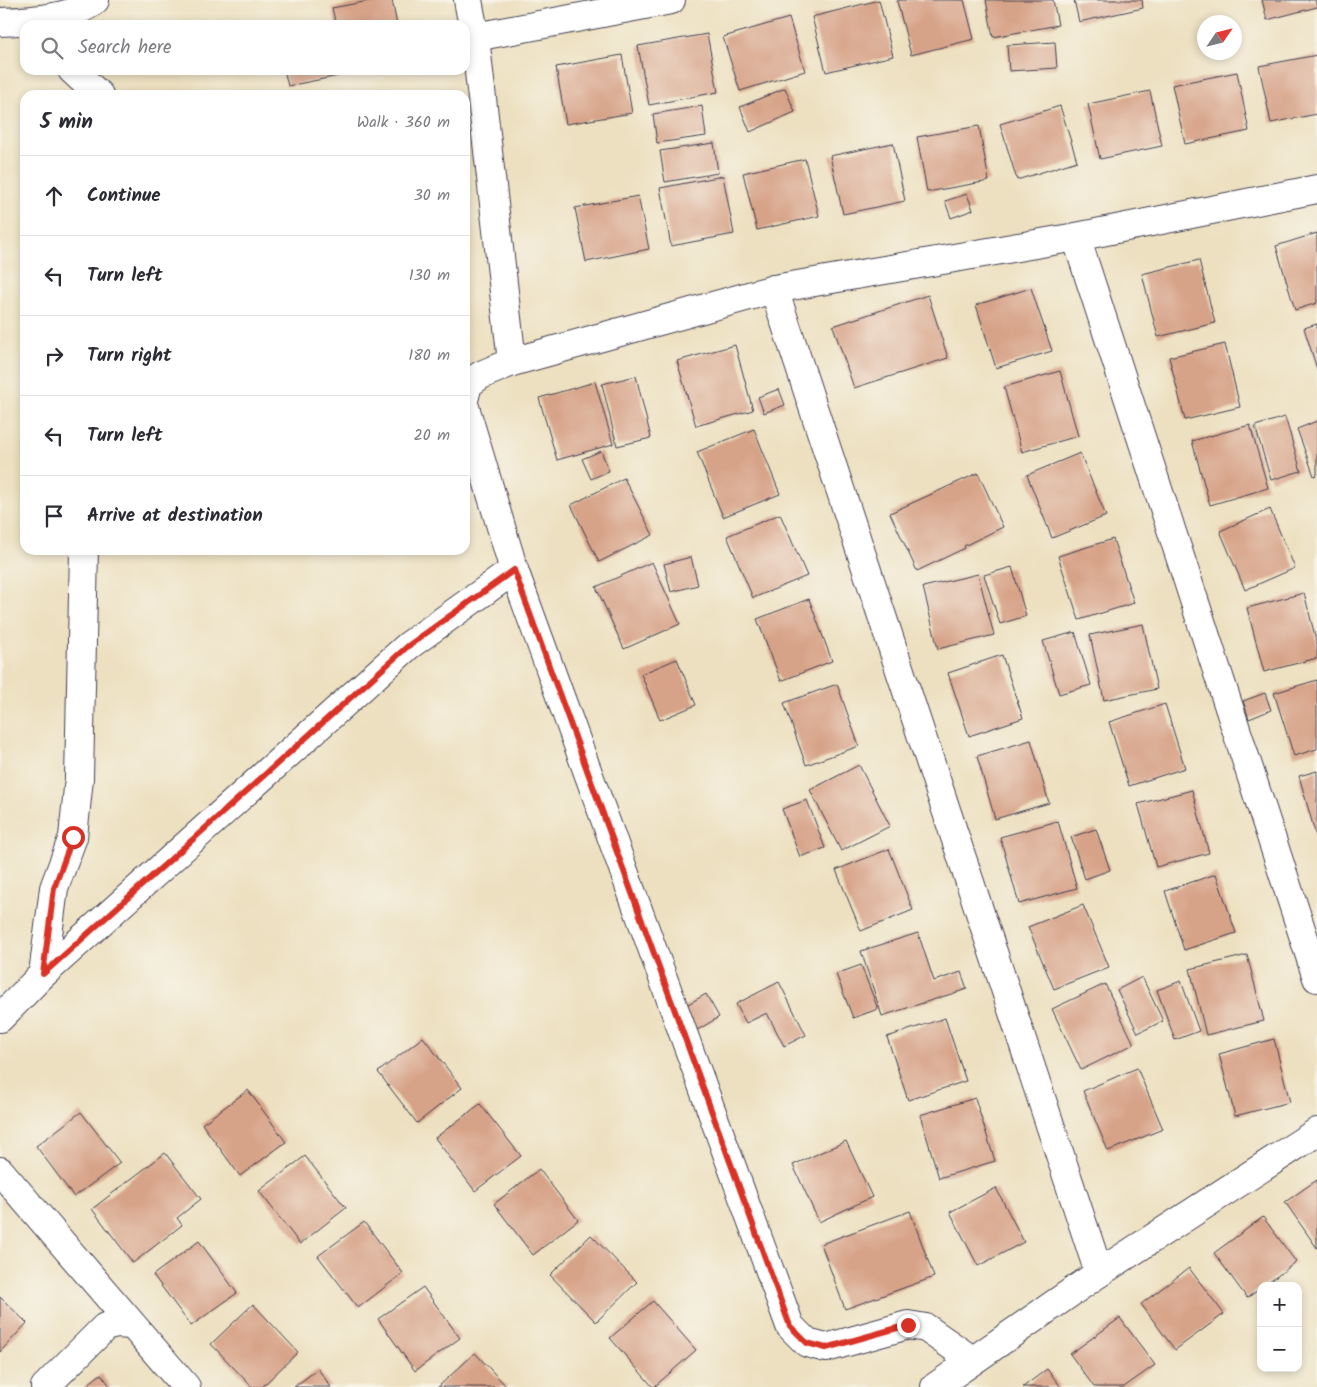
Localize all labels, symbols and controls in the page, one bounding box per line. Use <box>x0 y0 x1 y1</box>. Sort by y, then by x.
north arrow <box>1197 15 1242 60</box>
search box <box>20 20 470 75</box>
text: Search here <box>78 33 172 63</box>
icon: search <box>38 34 66 62</box>
text: 5 min <box>40 106 93 139</box>
text: Walk · 360 m <box>357 110 450 135</box>
text: Continue <box>87 181 160 211</box>
icon: ahead <box>40 182 68 210</box>
text: 30 m <box>414 183 450 208</box>
text: Turn left <box>87 261 162 291</box>
icon: left <box>40 262 68 290</box>
text: 130 m <box>409 263 450 288</box>
text: Turn right <box>87 341 172 371</box>
icon: right <box>40 342 68 370</box>
text: 180 m <box>408 343 450 368</box>
text: Turn left <box>87 421 162 451</box>
icon: left <box>40 422 68 450</box>
text: 20 m <box>414 423 450 448</box>
text: Arrive at destination <box>87 501 263 531</box>
icon: arrive <box>40 502 68 530</box>
route start <box>62 826 85 849</box>
map controls <box>1257 1282 1302 1372</box>
button: + <box>1257 1282 1302 1327</box>
route end <box>897 1314 920 1337</box>
button: − <box>1257 1327 1302 1372</box>

